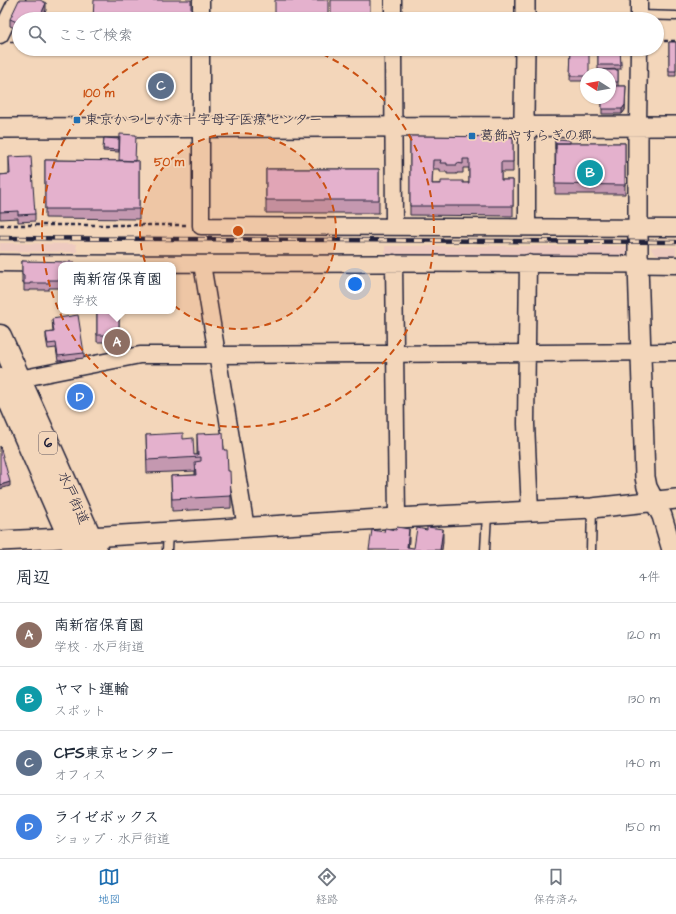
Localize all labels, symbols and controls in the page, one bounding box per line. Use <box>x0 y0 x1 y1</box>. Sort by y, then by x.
search box <box>12 12 664 56</box>
icon: search <box>26 23 48 45</box>
text: ここで検索 <box>58 25 133 46</box>
north arrow <box>580 68 616 104</box>
pin: C <box>148 71 174 101</box>
text: 100 m <box>84 85 115 102</box>
place label: 東京かつしか赤十字母子医療センター <box>85 110 322 130</box>
marker: 東京かつしか赤十字母子医療センター <box>72 115 82 125</box>
place label: 葛飾やすらぎの郷 <box>480 126 592 146</box>
marker: 葛飾やすらぎの郷 <box>467 131 477 141</box>
text: 50 m <box>154 154 185 171</box>
pin: B <box>577 158 603 188</box>
centre of rings <box>231 224 245 238</box>
popup <box>58 262 176 314</box>
text: 南新宿保育園 <box>72 269 162 290</box>
your location <box>345 274 365 294</box>
text: 学校 <box>72 292 98 310</box>
pin: A <box>104 327 130 357</box>
pin: D <box>67 382 93 412</box>
road number: 6 <box>39 432 57 454</box>
street label: 水戸街道 <box>52 468 94 528</box>
text: 周辺 <box>16 566 50 590</box>
text: 4件 <box>638 568 660 586</box>
text: 南新宿保育園 <box>54 615 144 636</box>
text: A <box>25 626 33 644</box>
text: 120 m <box>627 626 660 644</box>
text: 学校 · 水戸街道 <box>54 638 144 656</box>
text: ヤマト運輸 <box>54 679 129 700</box>
text: B <box>24 690 34 708</box>
text: 130 m <box>628 690 660 708</box>
text: スポット <box>54 702 106 720</box>
text: CFS東京センター <box>54 743 175 764</box>
text: C <box>24 754 34 772</box>
text: 140 m <box>626 754 660 772</box>
text: オフィス <box>54 766 106 784</box>
text: ライゼボックス <box>54 807 159 828</box>
text: D <box>25 818 33 836</box>
text: 150 m <box>626 818 660 836</box>
text: ショップ · 水戸街道 <box>54 830 170 848</box>
tab: 地図 <box>98 866 120 907</box>
tab: 経路 <box>316 866 338 907</box>
tab: 保存済み <box>534 866 578 907</box>

